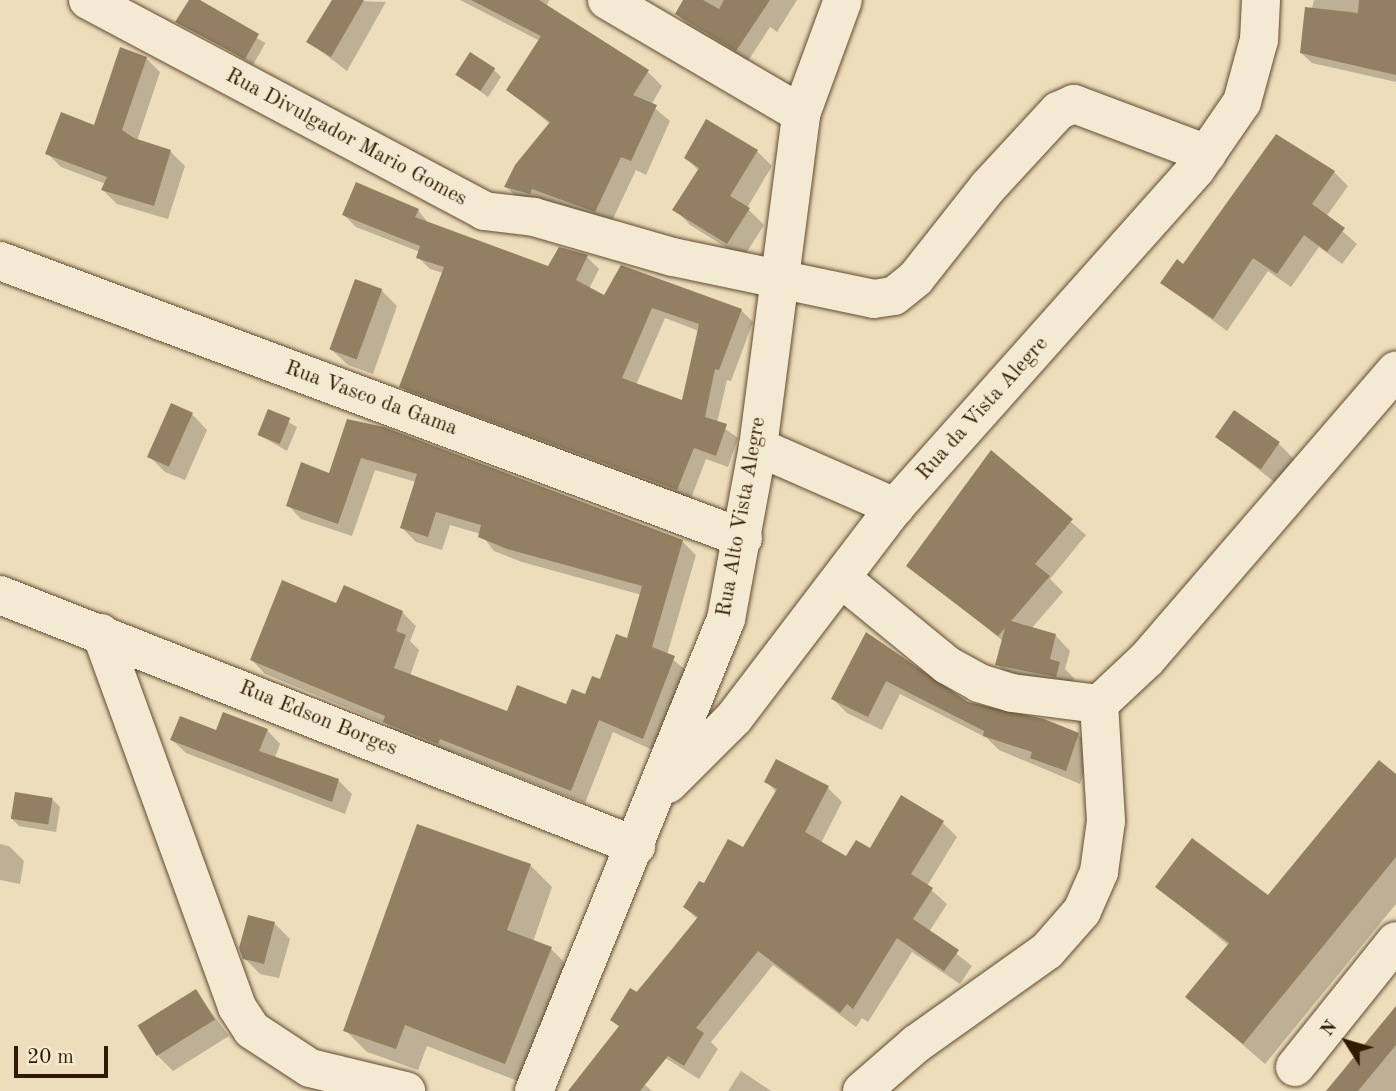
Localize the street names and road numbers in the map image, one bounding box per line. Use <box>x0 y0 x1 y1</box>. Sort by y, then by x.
street label: Rua Divulgador Mario Gomes <box>221 64 471 212</box>
street label: Rua da Vista Alegre <box>912 332 1054 486</box>
street label: Rua Vasco da Gama <box>281 356 461 442</box>
street label: Rua Alto Vista Alegre <box>712 415 772 619</box>
street label: Rua Edson Borges <box>235 676 401 762</box>

